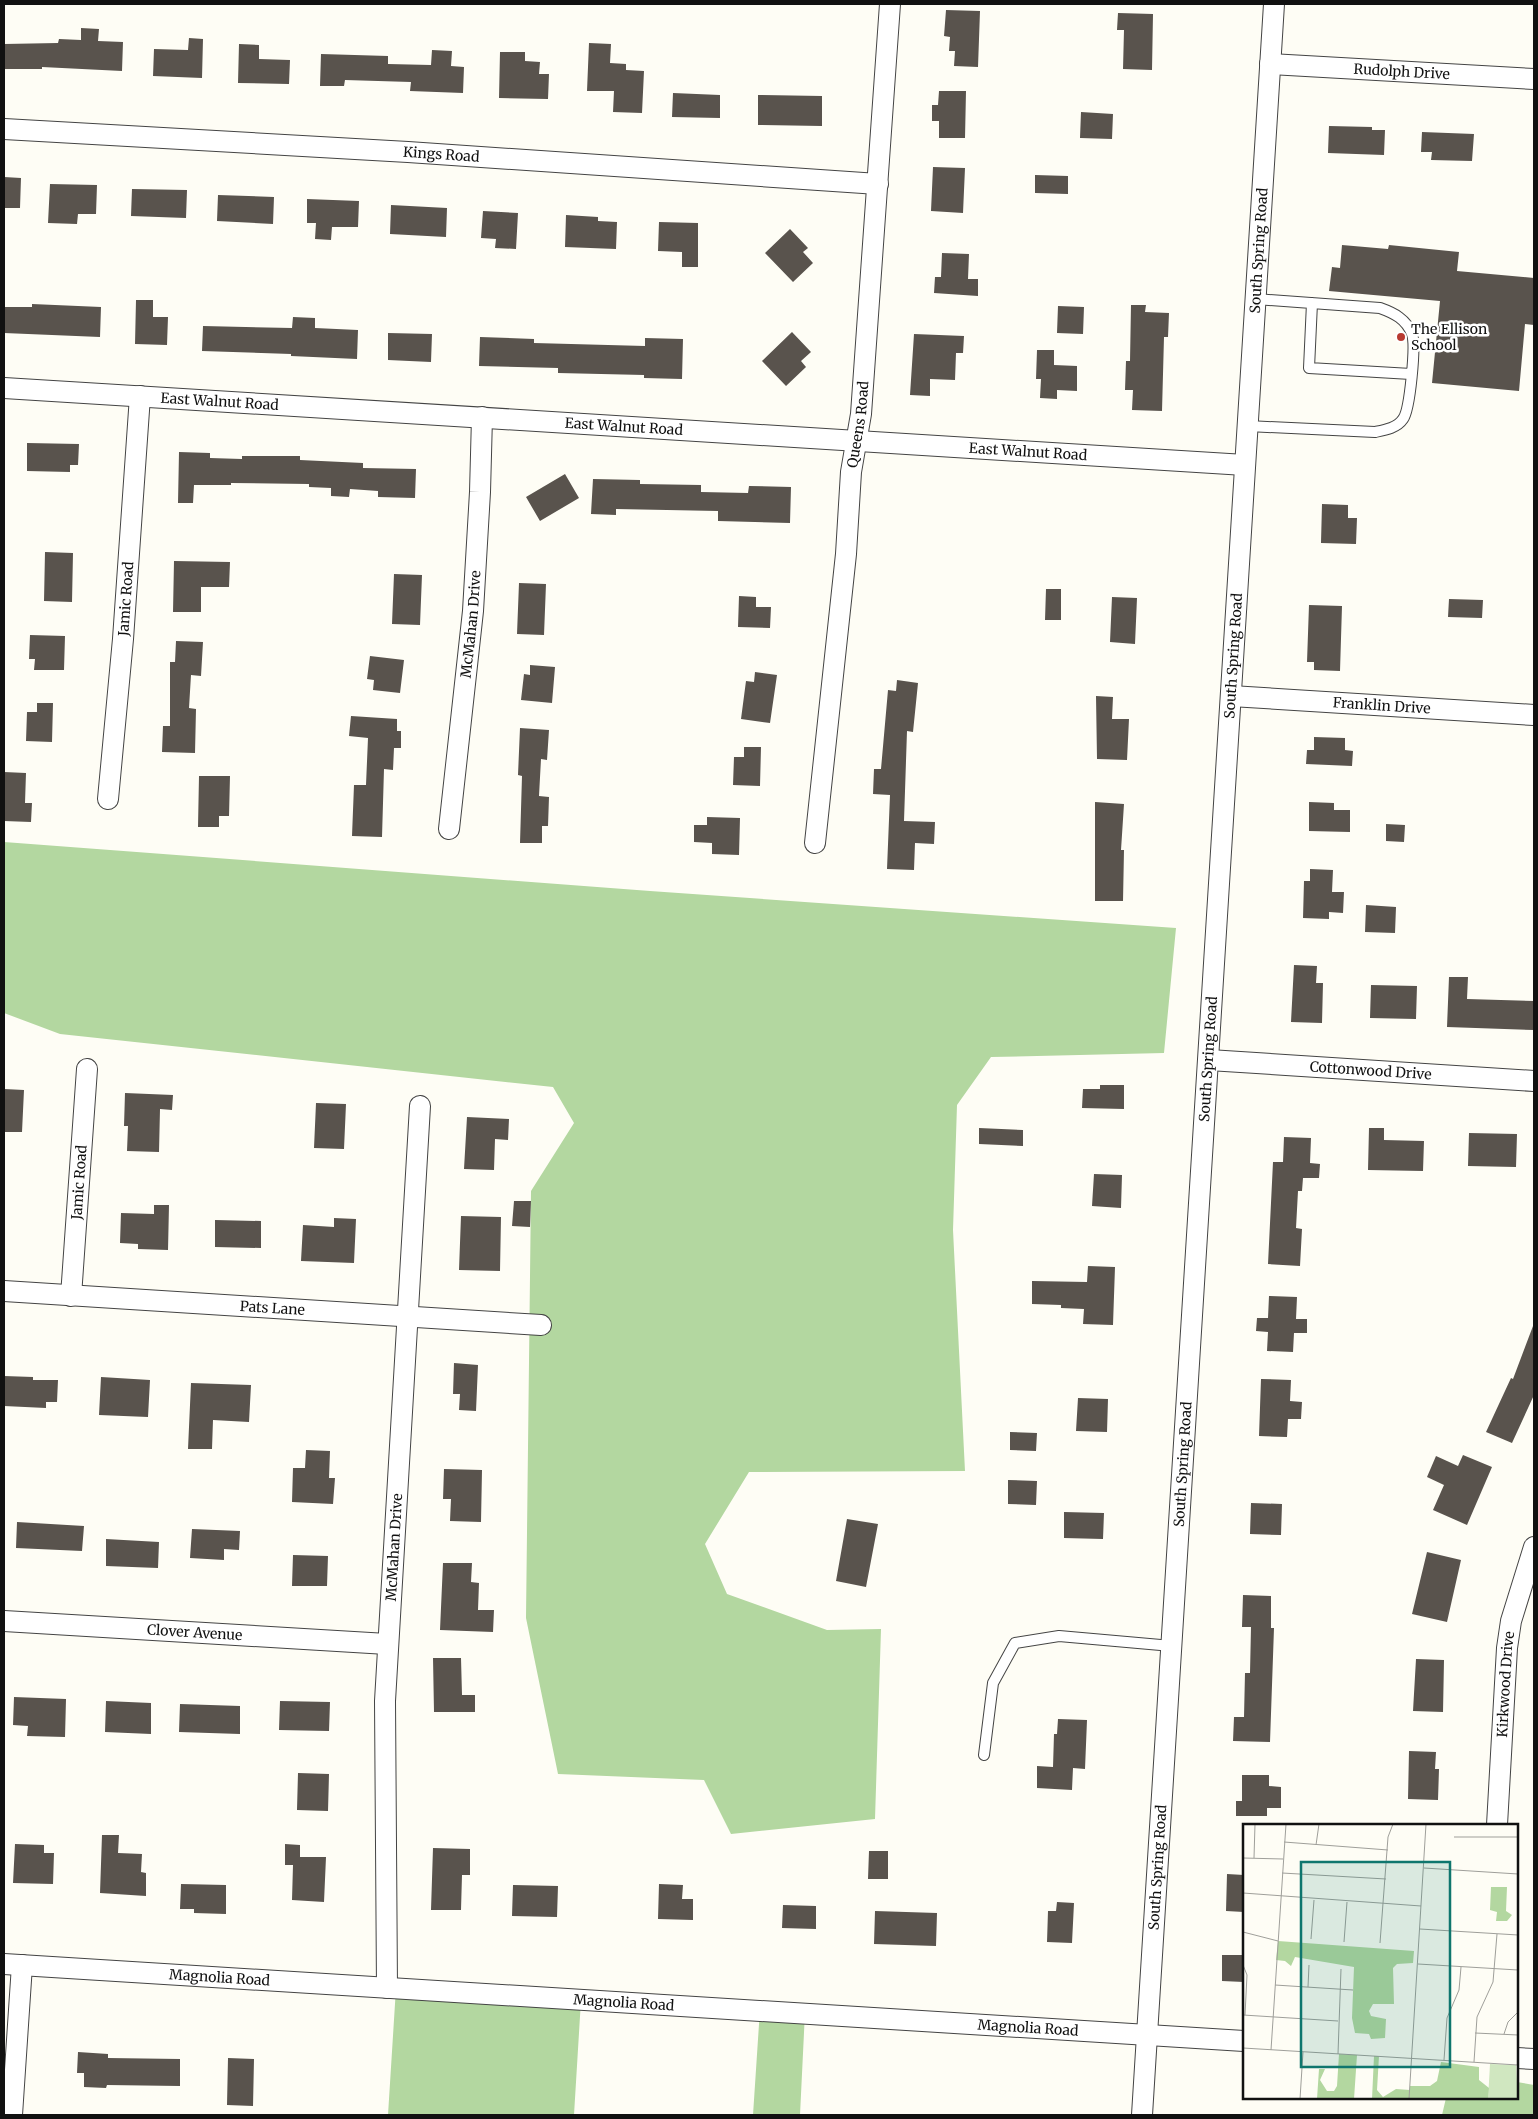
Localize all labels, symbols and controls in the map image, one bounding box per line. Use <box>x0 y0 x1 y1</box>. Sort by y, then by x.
street label: Rudolph Drive <box>1353 60 1450 83</box>
street label: Kings Road <box>403 143 481 166</box>
street label: South Spring Road <box>1246 187 1272 314</box>
place label: The Ellison School <box>1411 320 1487 354</box>
marker: The Ellison School <box>1395 331 1407 343</box>
street label: Queens Road <box>843 380 872 469</box>
street label: East Walnut Road <box>160 389 280 414</box>
street label: East Walnut Road <box>564 414 684 439</box>
street label: East Walnut Road <box>968 439 1088 464</box>
street label: Jamic Road <box>114 560 137 638</box>
street label: McMahan Drive <box>457 570 484 679</box>
street label: South Spring Road <box>1220 592 1246 719</box>
street label: Franklin Drive <box>1332 693 1431 717</box>
street label: South Spring Road <box>1195 995 1221 1122</box>
street label: Cottonwood Drive <box>1309 1058 1432 1083</box>
street label: Jamic Road <box>67 1144 91 1221</box>
street label: Pats Lane <box>239 1297 306 1319</box>
street label: South Spring Road <box>1170 1400 1196 1528</box>
street label: McMahan Drive <box>382 1493 406 1602</box>
street label: Clover Avenue <box>146 1621 243 1644</box>
street label: Kirkwood Drive <box>1493 1630 1518 1738</box>
street label: South Spring Road <box>1145 1804 1170 1931</box>
inset map <box>1243 1824 1518 2099</box>
street label: Magnolia Road <box>169 1965 271 1990</box>
street label: Magnolia Road <box>573 1990 675 2015</box>
street label: Magnolia Road <box>977 2015 1080 2040</box>

